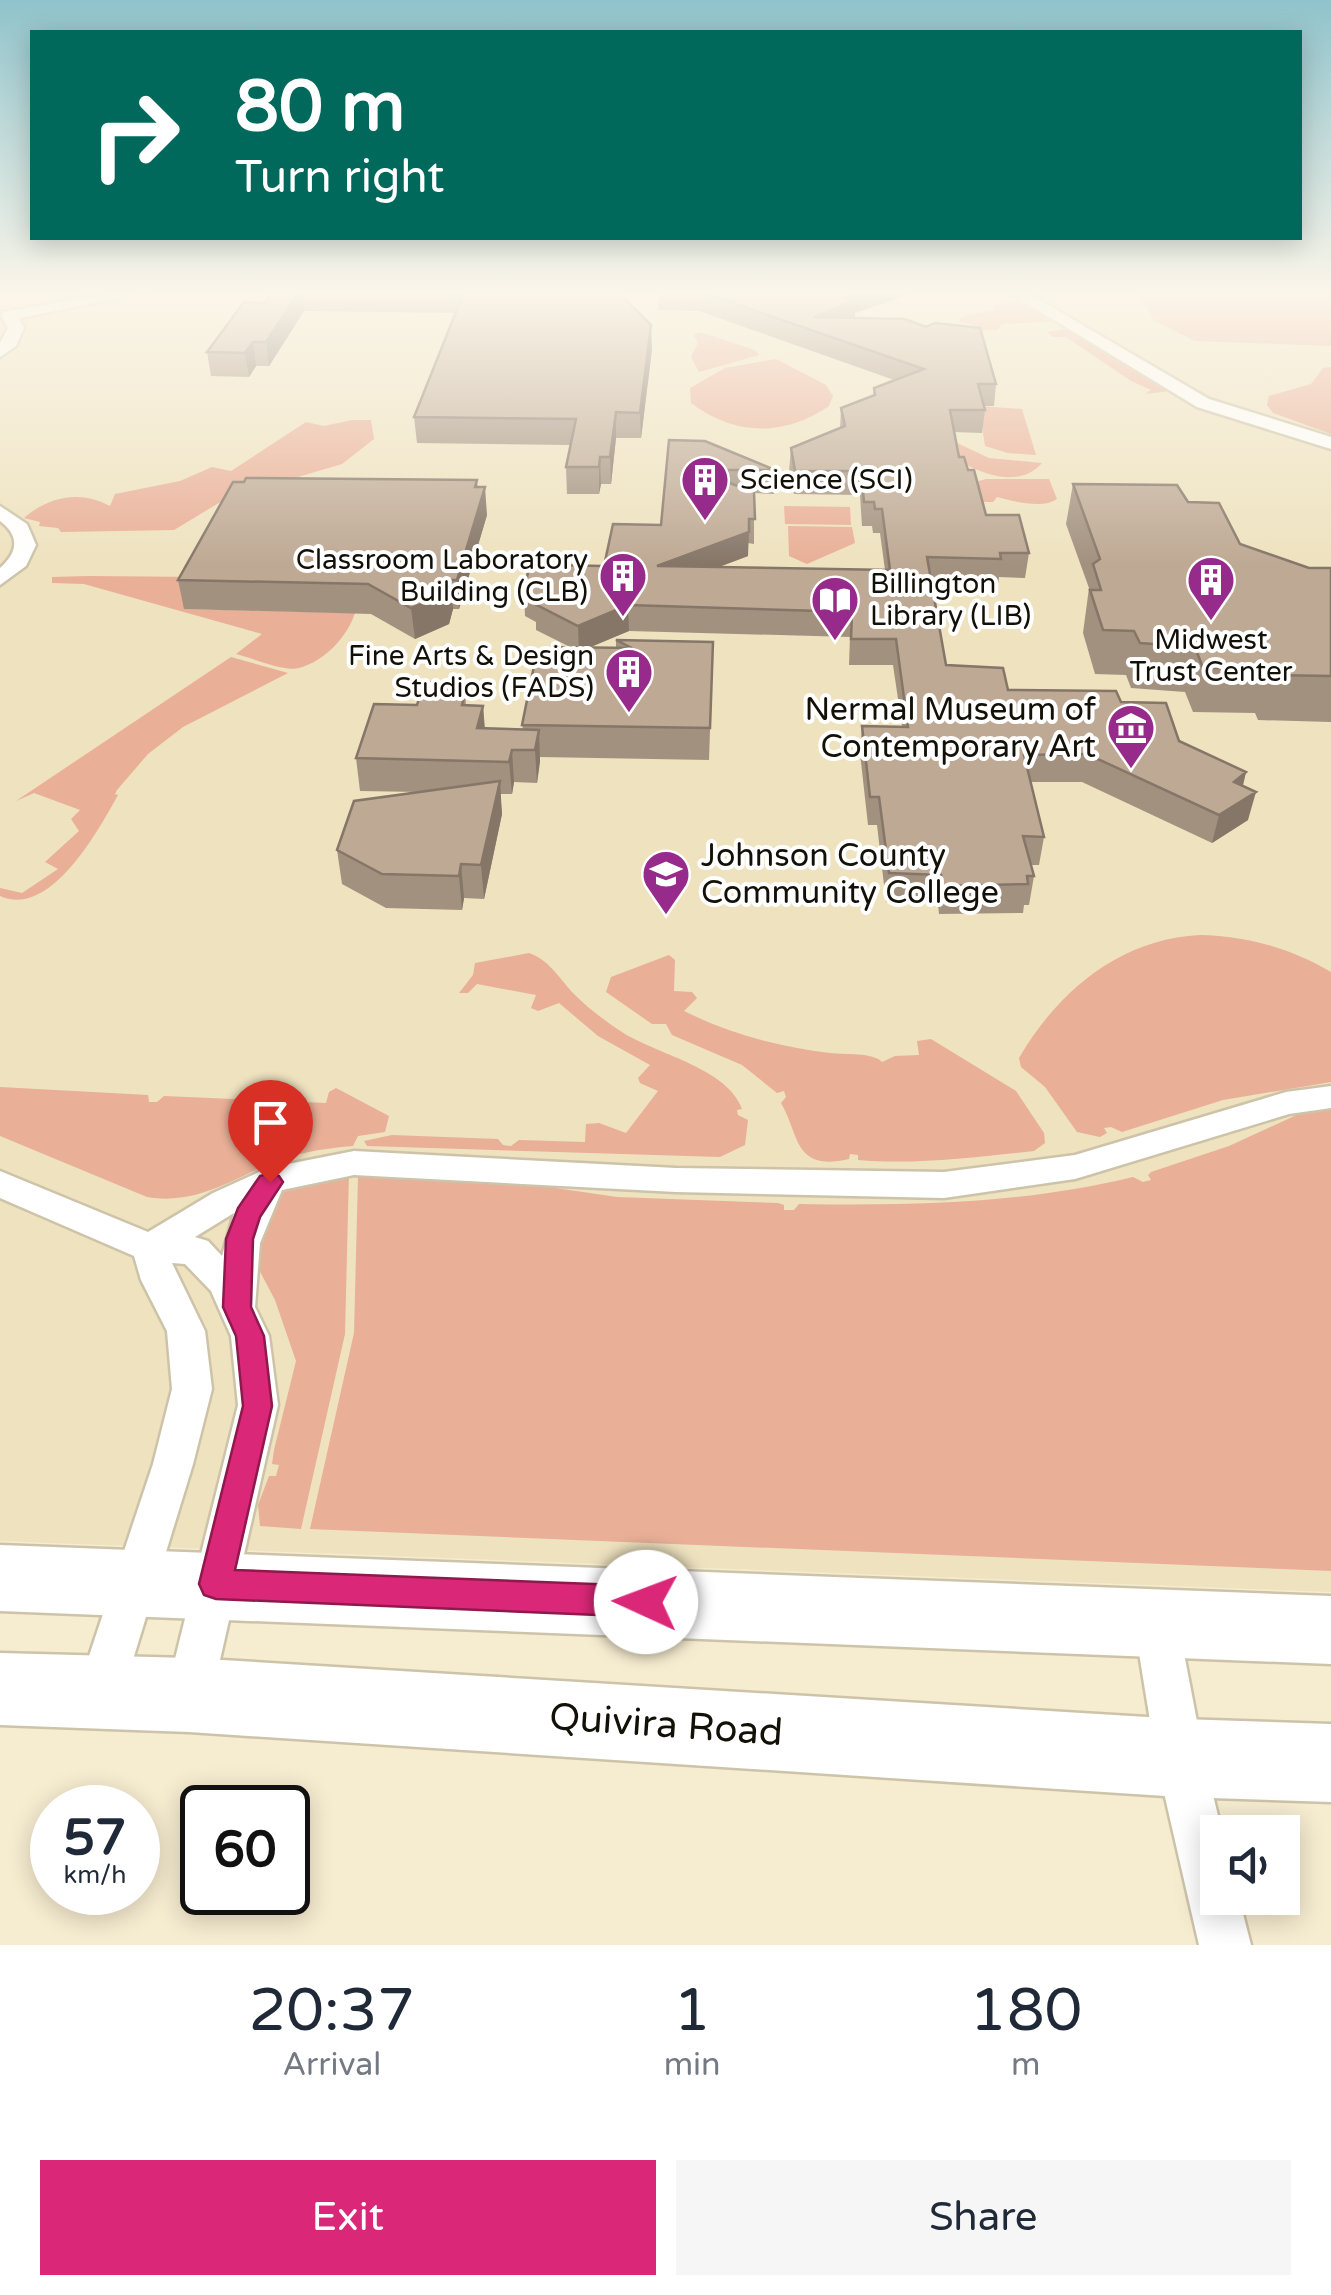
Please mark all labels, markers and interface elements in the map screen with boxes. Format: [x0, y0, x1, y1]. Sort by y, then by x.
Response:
text: 80 m [235, 66, 405, 150]
icon: right [70, 70, 200, 200]
text: Turn right [235, 151, 444, 205]
building icon: Science (SCI) [679, 454, 731, 522]
place label: Science (SCI) [740, 463, 913, 497]
place label: Classroom Laboratory Building (CLB) [296, 543, 588, 609]
building icon: Classroom Laboratory Building (CLB) [597, 550, 649, 618]
building icon: Midwest Trust Center [1185, 554, 1237, 622]
place label: Billington Library (LIB) [870, 567, 1031, 633]
library icon: Billington Library (LIB) [809, 574, 861, 642]
place label: Midwest Trust Center [1129, 623, 1293, 689]
place label: Fine Arts & Design Studios (FADS) [348, 639, 594, 705]
building icon: Fine Arts & Design Studios (FADS) [603, 646, 655, 714]
place label: Nermal Museum of Contemporary Art [805, 691, 1097, 766]
museum icon: Nermal Museum of Contemporary Art [1105, 702, 1157, 770]
place label: Johnson County Community College [701, 837, 999, 912]
school or university icon: Johnson County Community College [640, 848, 692, 916]
pin [228, 1080, 313, 1183]
icon: arrive [243, 1095, 298, 1150]
position arrow [594, 1550, 698, 1654]
street label: Quivira Road [548, 1694, 784, 1756]
speed limit sign: 60 [180, 1785, 310, 1915]
text: 57 [64, 1808, 126, 1868]
map controls [1200, 1815, 1300, 1915]
button: sound [1200, 1815, 1300, 1915]
text: km/h [64, 1860, 126, 1890]
text: 20:37 [249, 1975, 415, 2047]
text: 1 [673, 1975, 711, 2047]
text: 180 [969, 1975, 1082, 2047]
text: Arrival [282, 2046, 381, 2084]
text: min [664, 2046, 721, 2084]
text: m [1011, 2046, 1040, 2084]
button: Exit [40, 2160, 656, 2275]
button: Share [676, 2160, 1291, 2275]

